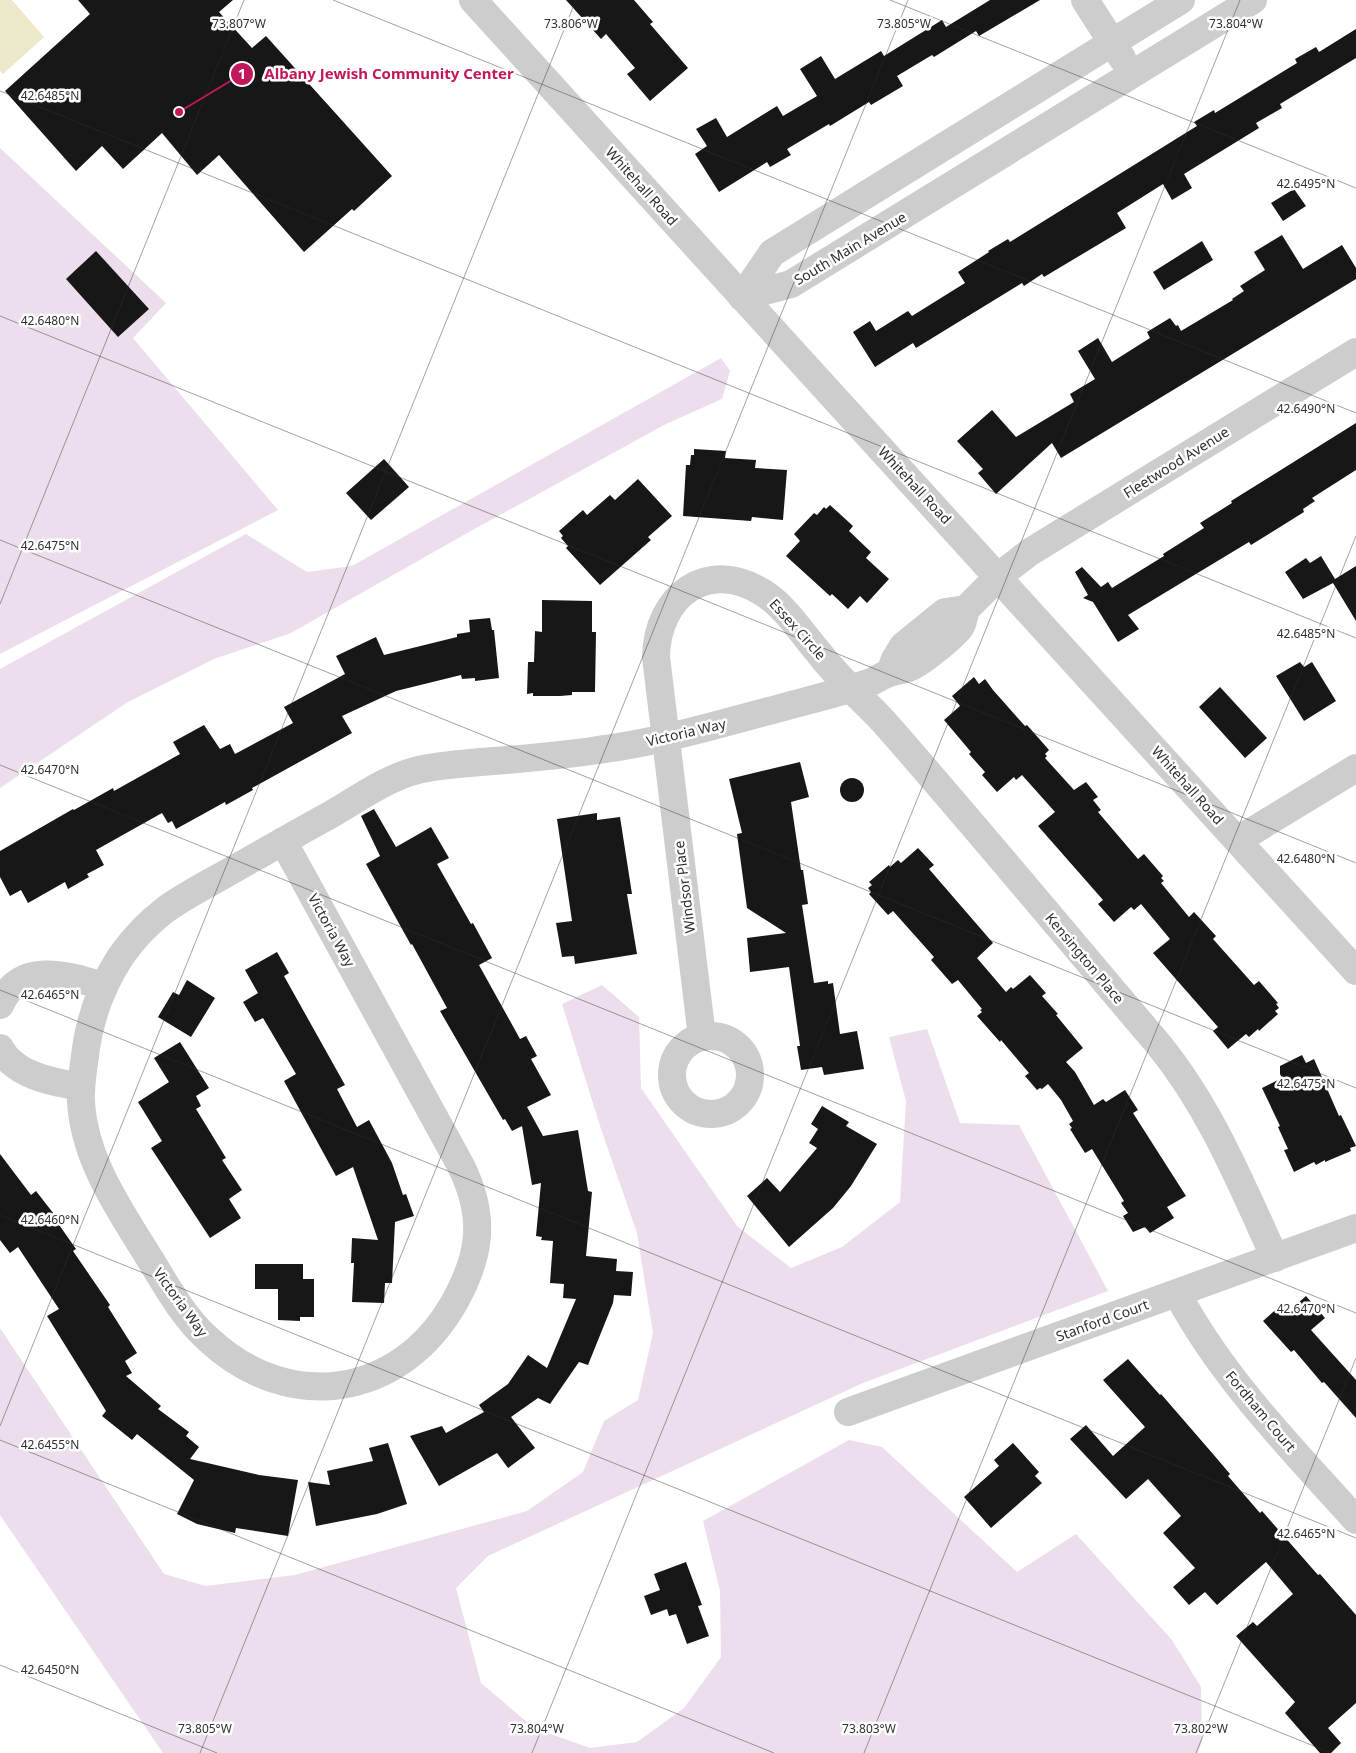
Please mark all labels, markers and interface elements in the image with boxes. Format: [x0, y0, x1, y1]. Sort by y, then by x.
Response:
text: 73.807°W [212, 15, 266, 32]
text: 73.806°W [544, 15, 598, 32]
text: 73.805°W [877, 15, 931, 32]
text: 73.804°W [1209, 15, 1263, 32]
callout: Albany Jewish Community Center [230, 59, 524, 89]
text: 1 [238, 63, 246, 83]
text: Albany Jewish Community Center [264, 63, 514, 83]
text: 42.6485°N [21, 87, 79, 104]
street label: Whitehall Road [602, 143, 682, 229]
text: 42.6495°N [1277, 175, 1335, 192]
street label: South Main Avenue [790, 207, 910, 289]
text: 42.6480°N [21, 312, 79, 329]
text: 42.6490°N [1277, 400, 1335, 417]
street label: Fleetwood Avenue [1120, 422, 1232, 502]
street label: Whitehall Road [874, 442, 956, 528]
text: 42.6475°N [21, 537, 79, 554]
street label: Essex Circle [765, 594, 831, 664]
text: 42.6485°N [1277, 625, 1335, 642]
street label: Victoria Way [644, 713, 728, 750]
street label: Whitehall Road [1148, 742, 1228, 828]
text: 42.6470°N [21, 761, 79, 778]
street label: Windsor Place [669, 840, 699, 934]
text: 42.6480°N [1277, 850, 1335, 867]
street label: Victoria Way [304, 890, 360, 971]
street label: Kensington Place [1041, 909, 1129, 1008]
text: 42.6465°N [21, 986, 79, 1003]
text: 42.6475°N [1277, 1075, 1335, 1092]
text: 42.6460°N [21, 1211, 79, 1228]
street label: Victoria Way [150, 1264, 213, 1341]
street label: Stanford Court [1053, 1294, 1151, 1346]
text: 42.6470°N [1277, 1300, 1335, 1317]
street label: Fordham Court [1222, 1367, 1300, 1455]
text: 42.6455°N [21, 1436, 79, 1453]
text: 42.6465°N [1277, 1525, 1335, 1542]
text: 42.6450°N [21, 1661, 79, 1678]
text: 73.805°W [178, 1720, 232, 1737]
text: 73.804°W [510, 1720, 564, 1737]
text: 73.803°W [842, 1720, 896, 1737]
text: 73.802°W [1174, 1720, 1228, 1737]

